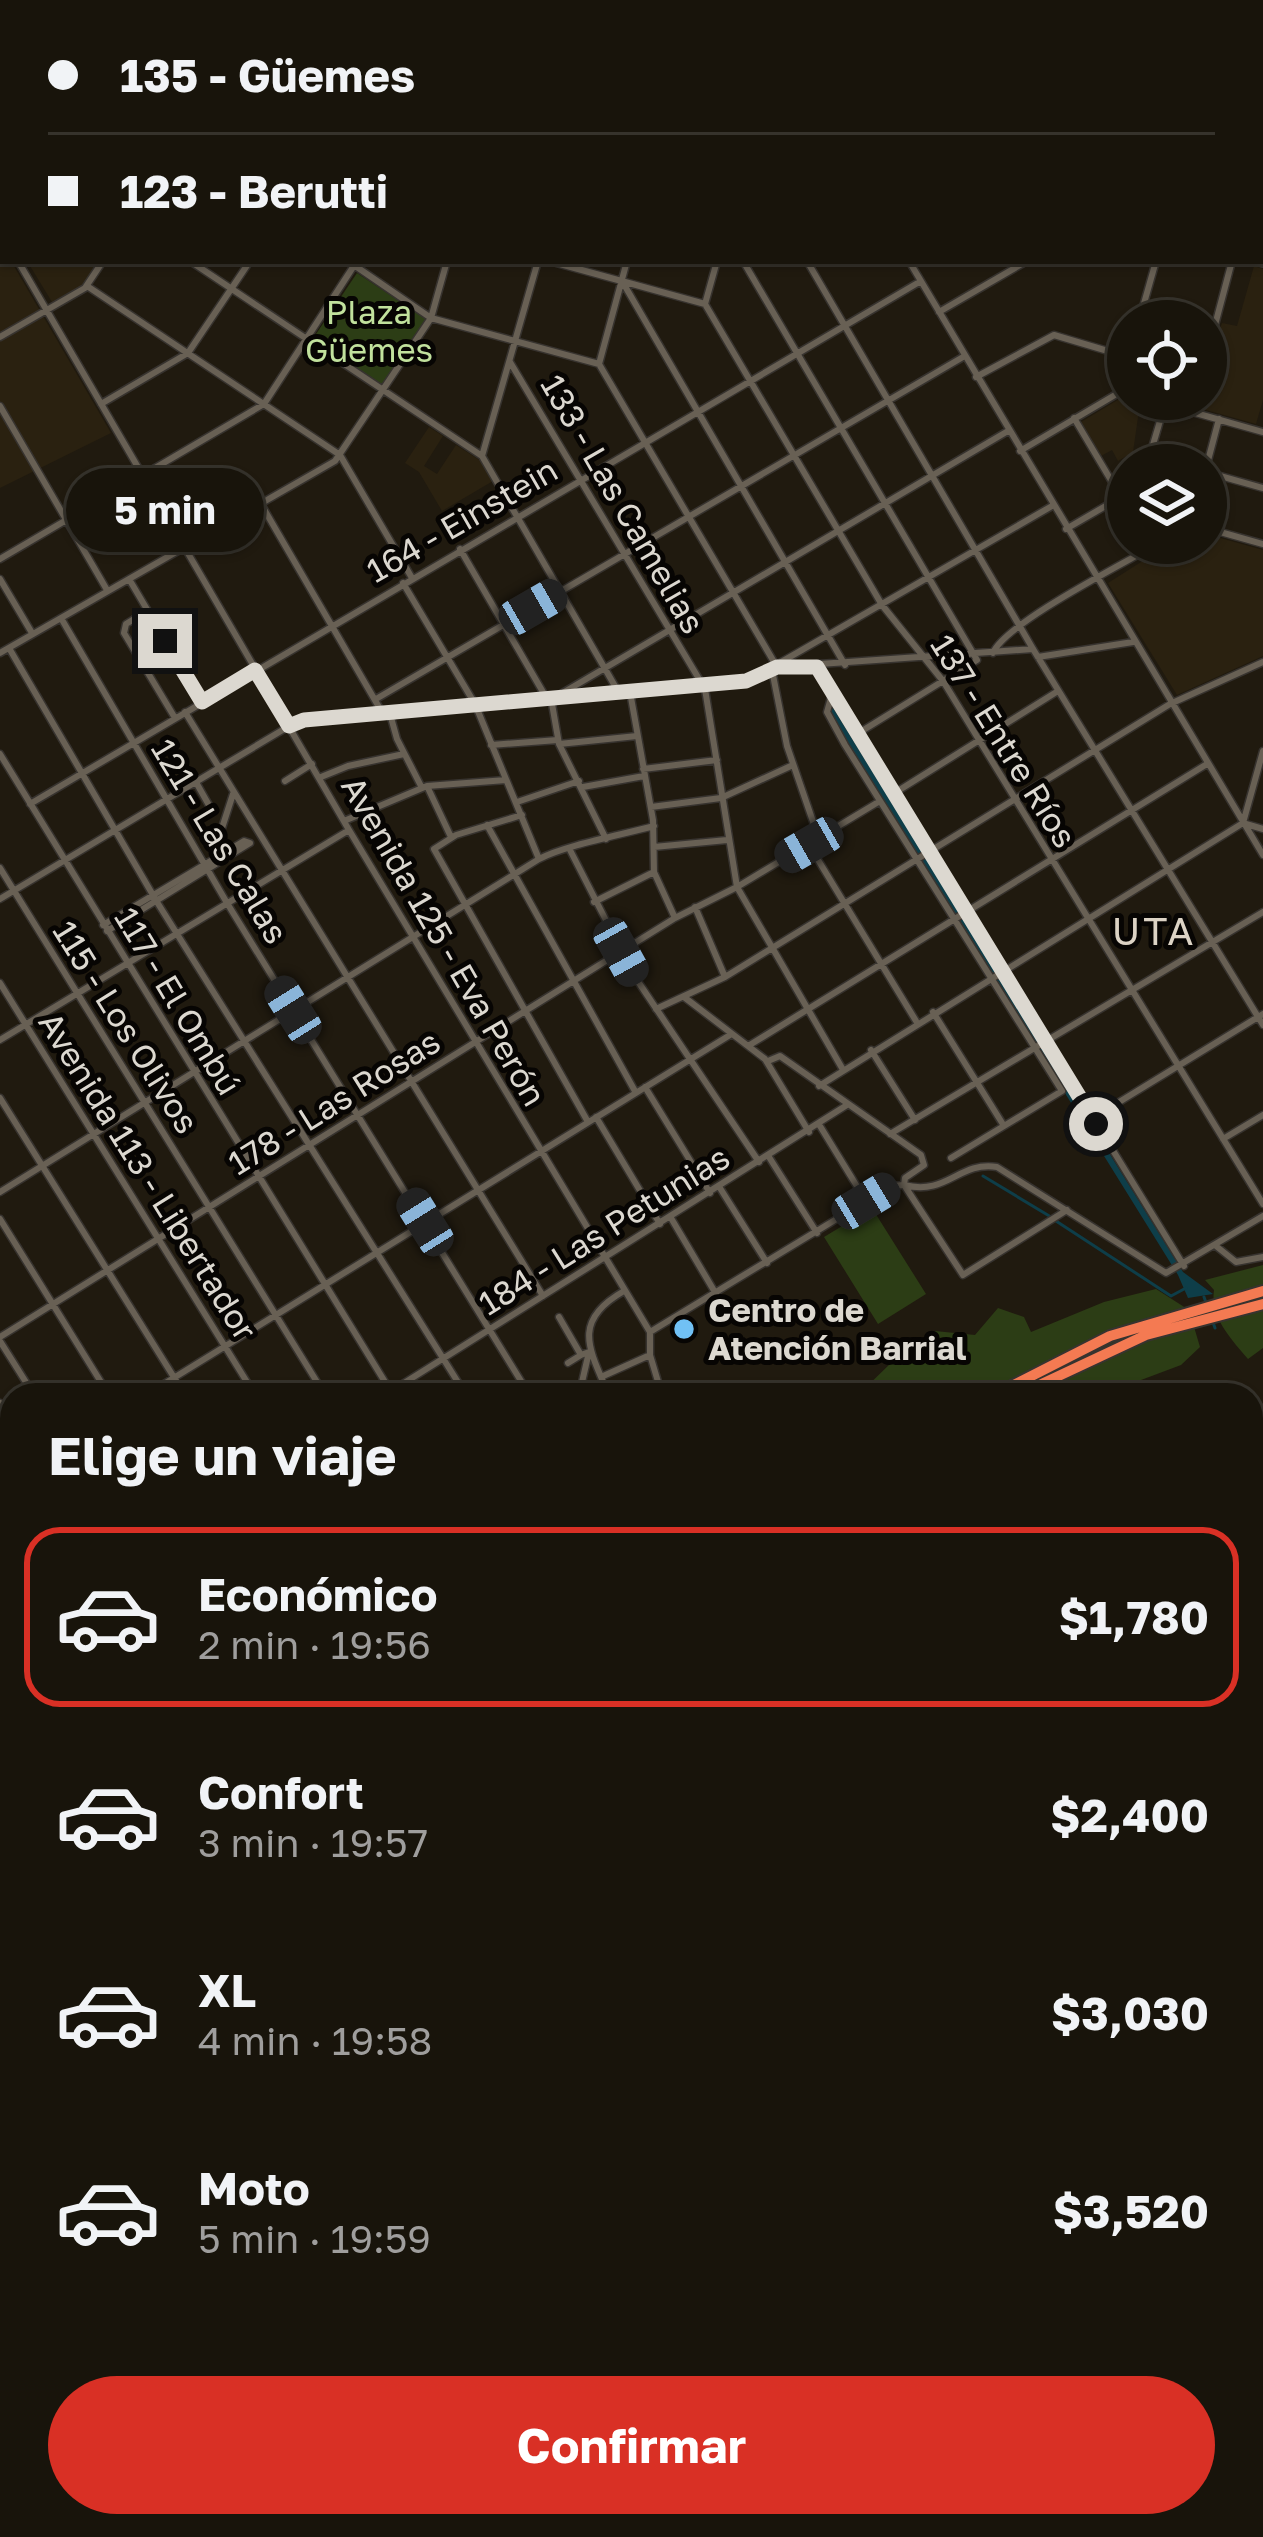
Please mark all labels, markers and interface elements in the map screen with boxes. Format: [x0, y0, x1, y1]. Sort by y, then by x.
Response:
text: 135 - Güemes [120, 48, 415, 102]
text: 123 - Berutti [120, 164, 388, 218]
park label: Plaza Güemes [305, 292, 433, 369]
map controls [1107, 300, 1227, 564]
button: locate [1107, 300, 1227, 420]
street label: 133 - Las Camelias [534, 367, 713, 640]
button: layers [1107, 444, 1227, 564]
street label: 164 - Einstein [360, 449, 564, 590]
callout: 5 min [66, 467, 264, 551]
text: 5 min [114, 486, 216, 533]
car [493, 573, 573, 641]
route end [138, 614, 192, 668]
street label: 137 - Entre Ríos [923, 627, 1086, 854]
street label: 121 - Las Calas [144, 731, 297, 950]
street label: Avenida 125 - Eva Perón [334, 769, 555, 1112]
car [769, 811, 849, 879]
street label: 117 - El Ombú [107, 900, 250, 1101]
district label: UTA [1112, 907, 1196, 954]
car [588, 912, 654, 992]
street label: 115 - Los Olivos [45, 913, 207, 1140]
car [259, 970, 327, 1050]
street label: Avenida 113 - Libertador [31, 1005, 266, 1347]
street label: 178 - Las Rosas [221, 1021, 447, 1182]
route start [1069, 1097, 1123, 1151]
street label: 184 - Las Petunias [471, 1137, 736, 1322]
car [826, 1167, 906, 1235]
car [391, 1182, 459, 1262]
place label: Centro de Atención Barrial [708, 1290, 966, 1367]
marker: Centro de Atención Barrial [671, 1316, 697, 1342]
text: Elige un viaje [48, 1422, 397, 1487]
icon: car [54, 1563, 162, 1671]
text: Económico [198, 1567, 438, 1621]
text: $1,780 [1059, 1590, 1209, 1644]
text: 2 min · 19:56 [198, 1621, 431, 1668]
icon: car [54, 1761, 162, 1869]
text: Confort [198, 1765, 364, 1819]
text: $2,400 [1050, 1788, 1209, 1842]
text: 3 min · 19:57 [198, 1819, 428, 1866]
icon: car [54, 1959, 162, 2067]
text: XL [198, 1963, 256, 2017]
text: $3,030 [1051, 1986, 1209, 2040]
text: 4 min · 19:58 [198, 2017, 432, 2064]
icon: car [54, 2157, 162, 2265]
text: Moto [198, 2161, 310, 2215]
text: $3,520 [1053, 2184, 1209, 2238]
text: 5 min · 19:59 [198, 2215, 431, 2262]
button: Confirmar [48, 2376, 1215, 2514]

